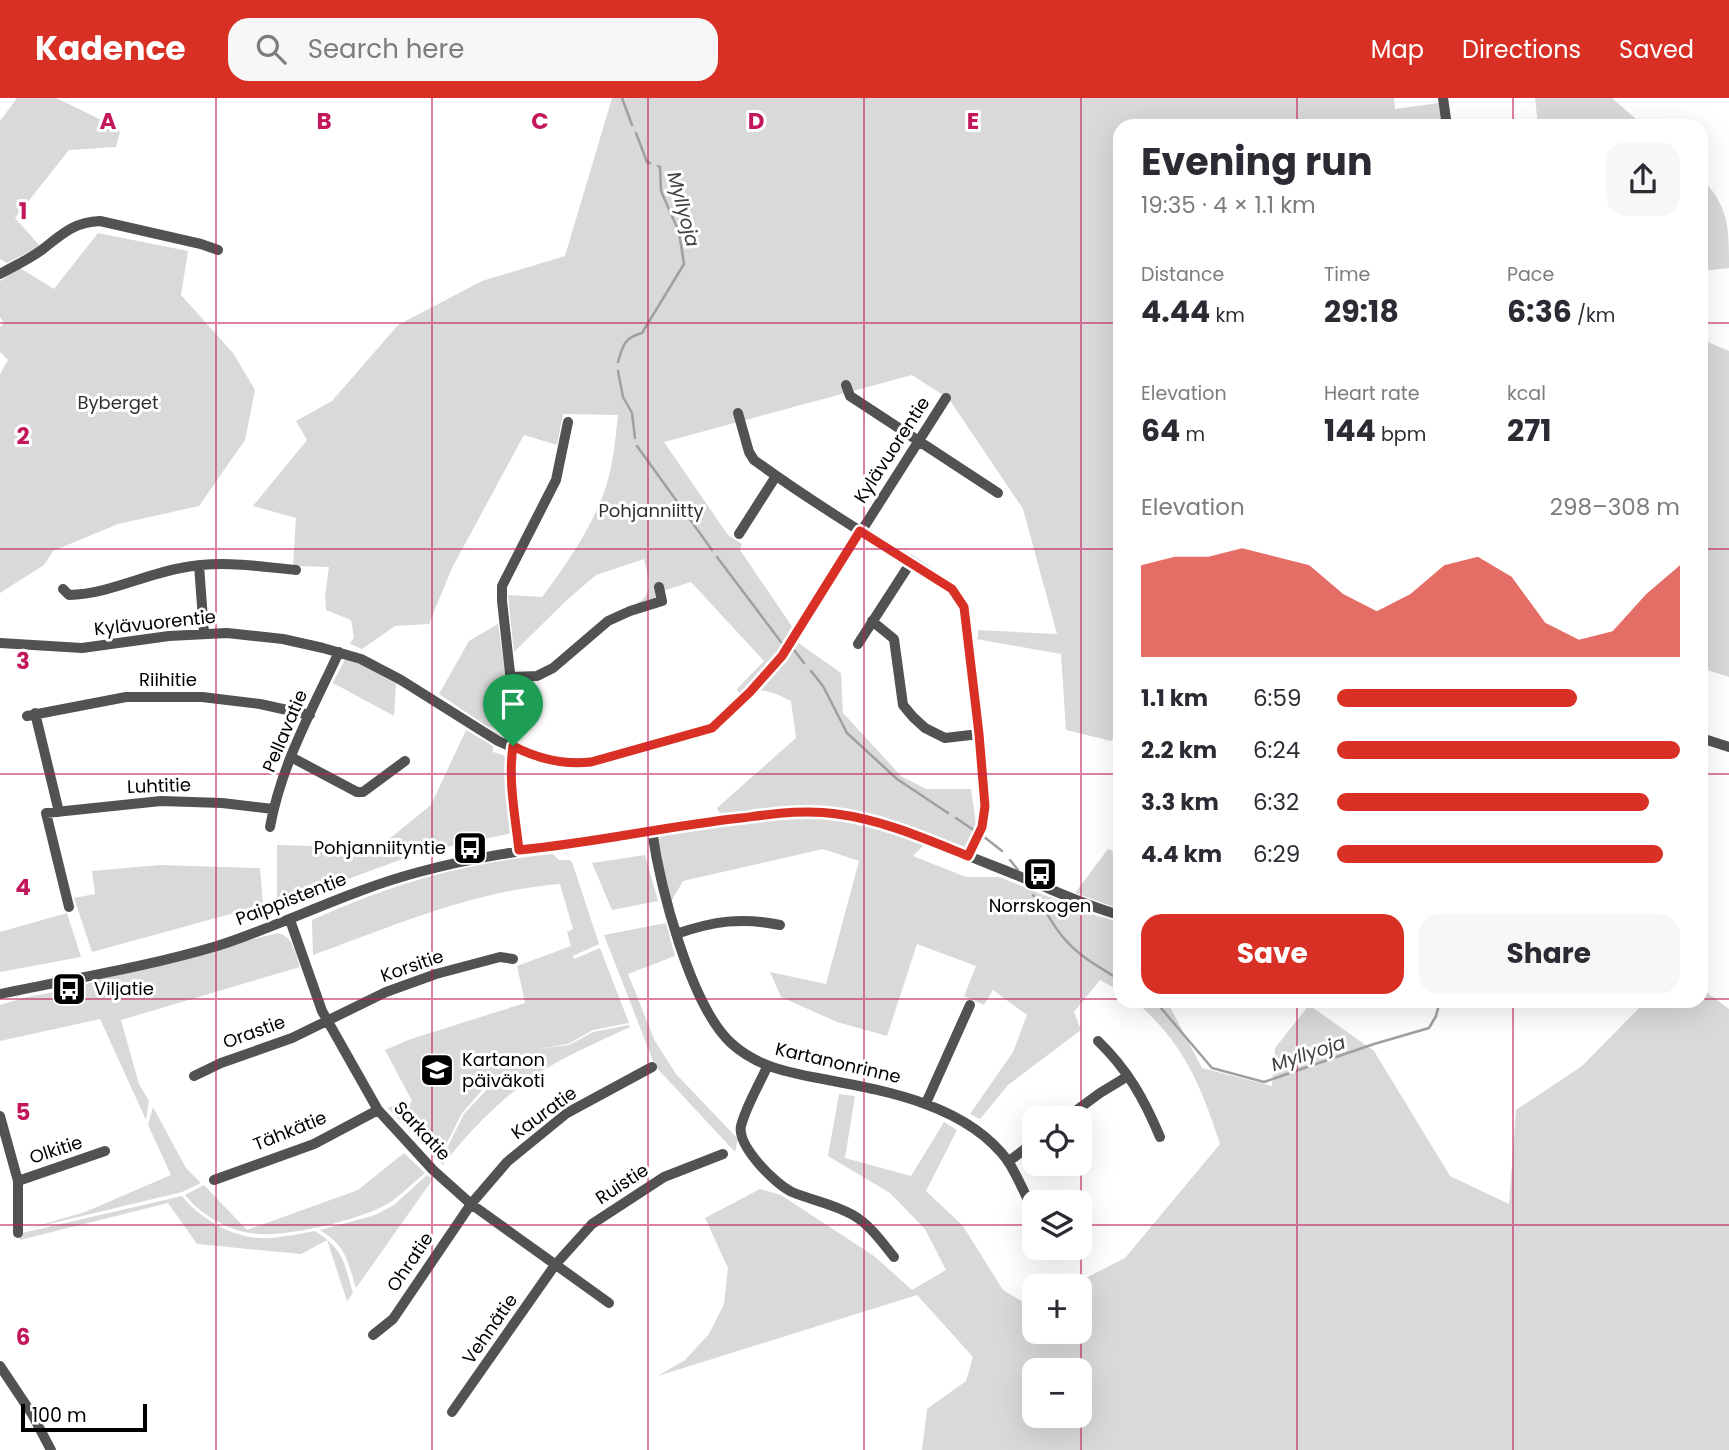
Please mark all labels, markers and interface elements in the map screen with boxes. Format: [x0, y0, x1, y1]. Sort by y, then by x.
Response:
search box [228, 18, 718, 81]
text: Kadence [35, 25, 186, 72]
icon: search [252, 30, 290, 68]
text: Search here [308, 31, 464, 67]
text: Map [1371, 33, 1424, 66]
text: Directions [1462, 33, 1581, 66]
text: Saved [1619, 33, 1694, 66]
text: A [100, 105, 117, 137]
text: B [316, 105, 332, 137]
text: C [531, 105, 549, 137]
text: D [748, 105, 764, 137]
text: E [967, 105, 979, 137]
text: Evening run [1141, 135, 1373, 188]
button: share [1606, 142, 1680, 216]
water label: Myllyoja [661, 169, 707, 250]
text: 19:35 · 4 × 1.1 km [1141, 189, 1316, 221]
text: 1 [19, 195, 27, 227]
text: Distance [1141, 261, 1224, 288]
text: Time [1324, 261, 1370, 288]
text: Pace [1507, 261, 1554, 288]
text: 4.44 [1141, 290, 1210, 333]
text: 29:18 [1324, 290, 1399, 333]
text: 6:36 [1507, 290, 1572, 333]
text: km [1210, 302, 1245, 329]
text: /km [1572, 302, 1615, 329]
text: Elevation [1141, 380, 1227, 407]
text: Heart rate [1324, 380, 1419, 407]
text: kcal [1507, 380, 1546, 407]
park label: Byberget [77, 390, 159, 415]
street label: Kylävuorentie [848, 392, 935, 508]
text: 64 [1141, 409, 1180, 452]
text: 144 [1324, 409, 1376, 452]
text: 271 [1507, 409, 1551, 452]
text: 2 [16, 420, 30, 452]
text: m [1180, 421, 1205, 448]
text: bpm [1376, 421, 1426, 448]
text: Elevation [1141, 491, 1245, 523]
text: 298–308 m [1550, 491, 1680, 523]
park label: Pohjanniitty [598, 498, 704, 523]
street label: Kylävuorentie [93, 604, 217, 641]
text: 3 [16, 645, 30, 677]
street label: Riihitie [139, 667, 197, 692]
pin [483, 674, 543, 746]
text: 1.1 km [1141, 682, 1208, 714]
text: 6:59 [1253, 682, 1301, 714]
icon: arrive [494, 685, 532, 723]
street label: Pellavatie [256, 686, 313, 776]
text: 2.2 km [1141, 734, 1217, 766]
text: 6:24 [1253, 734, 1300, 766]
street label: Luhtitie [127, 772, 191, 799]
text: 3.3 km [1141, 786, 1219, 818]
text: 6:32 [1253, 786, 1299, 818]
bus stop icon: Pohjanniityntie [451, 829, 489, 867]
place label: Pohjanniityntie [314, 835, 446, 860]
text: 4.4 km [1141, 838, 1222, 870]
text: 6:29 [1253, 838, 1300, 870]
bus stop icon: Norrskogen [1021, 855, 1059, 893]
street label: Paippistentie [232, 866, 350, 931]
text: 4 [15, 871, 31, 903]
place label: Norrskogen [989, 893, 1091, 918]
button: Save [1141, 914, 1404, 994]
button: Share [1418, 914, 1680, 994]
street label: Korsitie [377, 943, 447, 988]
bus stop icon: Viljatie [50, 970, 88, 1008]
place label: Viljatie [94, 976, 154, 1001]
street label: Orastie [219, 1009, 288, 1054]
water label: Myllyoja [1267, 1029, 1349, 1078]
street label: Kartanonrinne [773, 1036, 903, 1089]
place label: Kartanon päiväkoti [462, 1047, 545, 1093]
school or university icon: Kartanon päiväkoti [418, 1051, 456, 1089]
street label: Kauratie [506, 1080, 582, 1145]
street label: Sarkatie [388, 1095, 456, 1166]
text: 5 [16, 1096, 30, 1128]
street label: Tähkätie [249, 1105, 330, 1157]
map controls [1022, 1106, 1092, 1428]
button: locate [1022, 1106, 1092, 1176]
street label: Olkitie [26, 1129, 86, 1170]
street label: Ruistie [590, 1157, 653, 1210]
button: layers [1022, 1190, 1092, 1260]
street label: Ohratie [381, 1227, 439, 1296]
button: + [1022, 1274, 1092, 1344]
street label: Vehnätie [456, 1288, 523, 1369]
text: 6 [16, 1321, 30, 1353]
button: − [1022, 1358, 1092, 1428]
scale bar [21, 1401, 147, 1433]
text: 100 m [32, 1402, 87, 1429]

